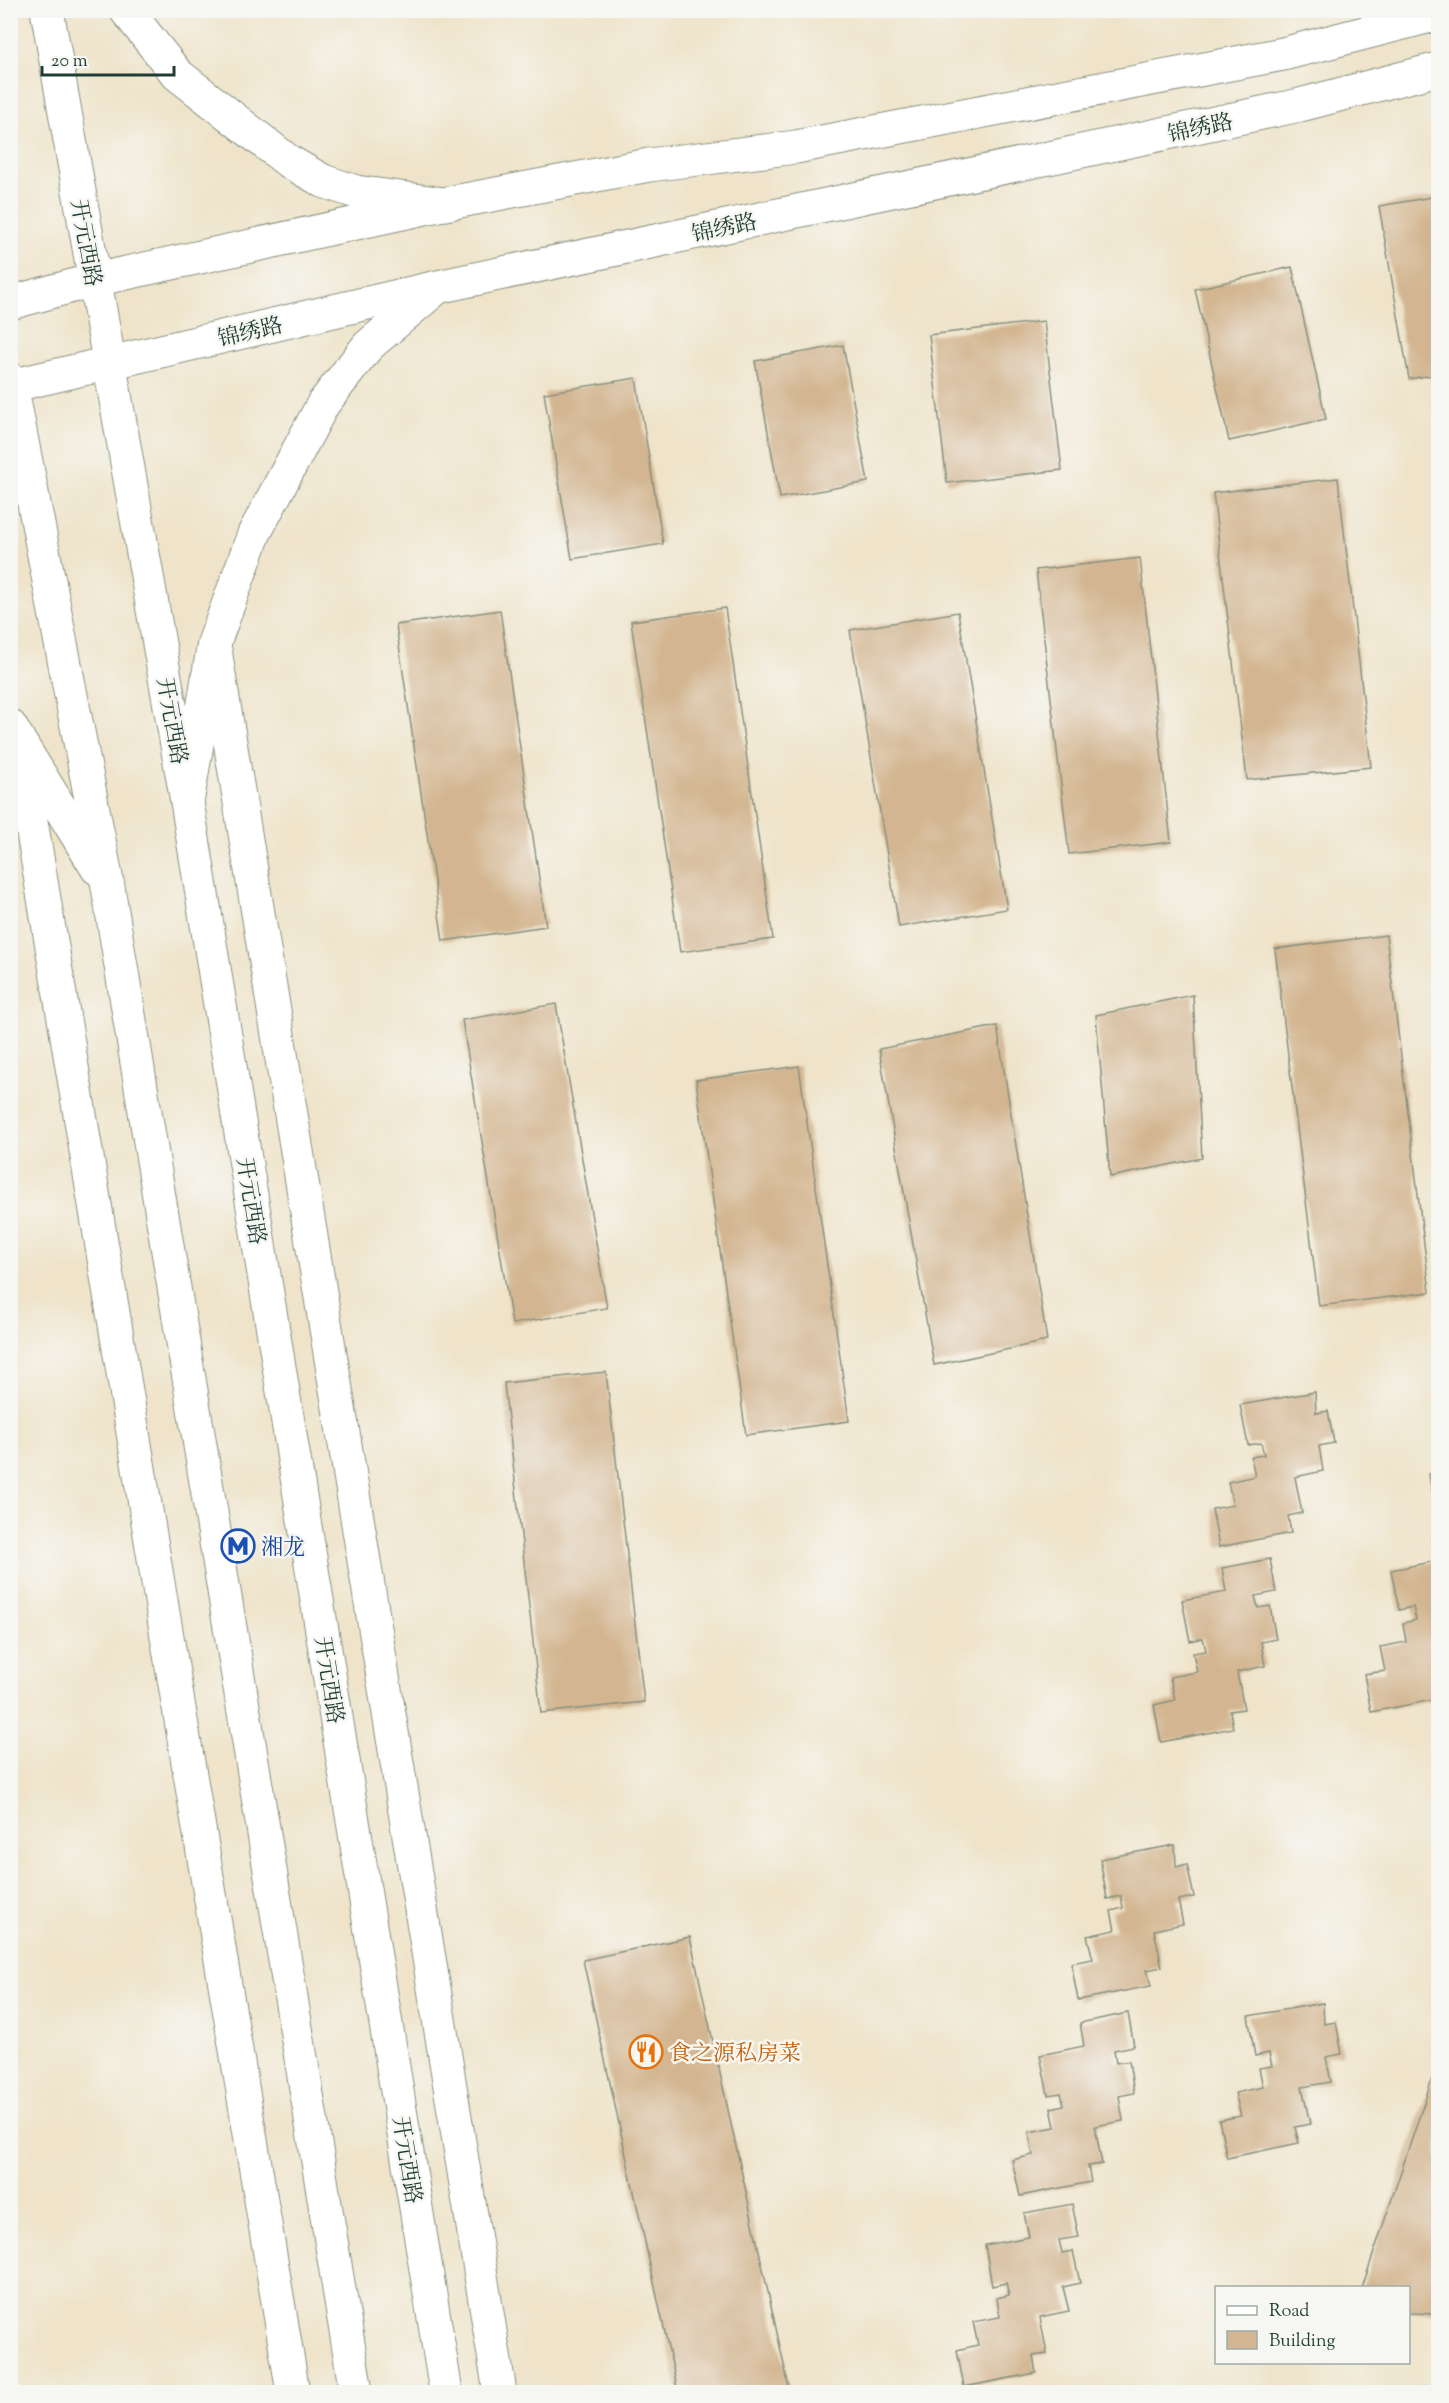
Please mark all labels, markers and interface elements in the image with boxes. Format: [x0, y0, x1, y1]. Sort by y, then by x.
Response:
scale bar [42, 39, 174, 77]
text: 20 m [51, 49, 88, 75]
street label: 锦绣路 [1165, 107, 1236, 152]
street label: 开元西路 [61, 197, 107, 290]
street label: 锦绣路 [689, 207, 760, 252]
street label: 锦绣路 [215, 311, 286, 357]
street label: 开元西路 [147, 675, 193, 768]
street label: 开元西路 [226, 1156, 272, 1247]
metro station icon: 湘龙 [220, 1528, 256, 1564]
place label: 湘龙 [261, 1533, 305, 1565]
street label: 开元西路 [304, 1635, 350, 1726]
restaurant icon: 食之源私房菜 [628, 2034, 664, 2070]
place label: 食之源私房菜 [669, 2039, 801, 2071]
street label: 开元西路 [382, 2115, 428, 2206]
legend [1215, 2286, 1410, 2364]
text: Road [1269, 2299, 1309, 2325]
text: Building [1269, 2329, 1335, 2355]

